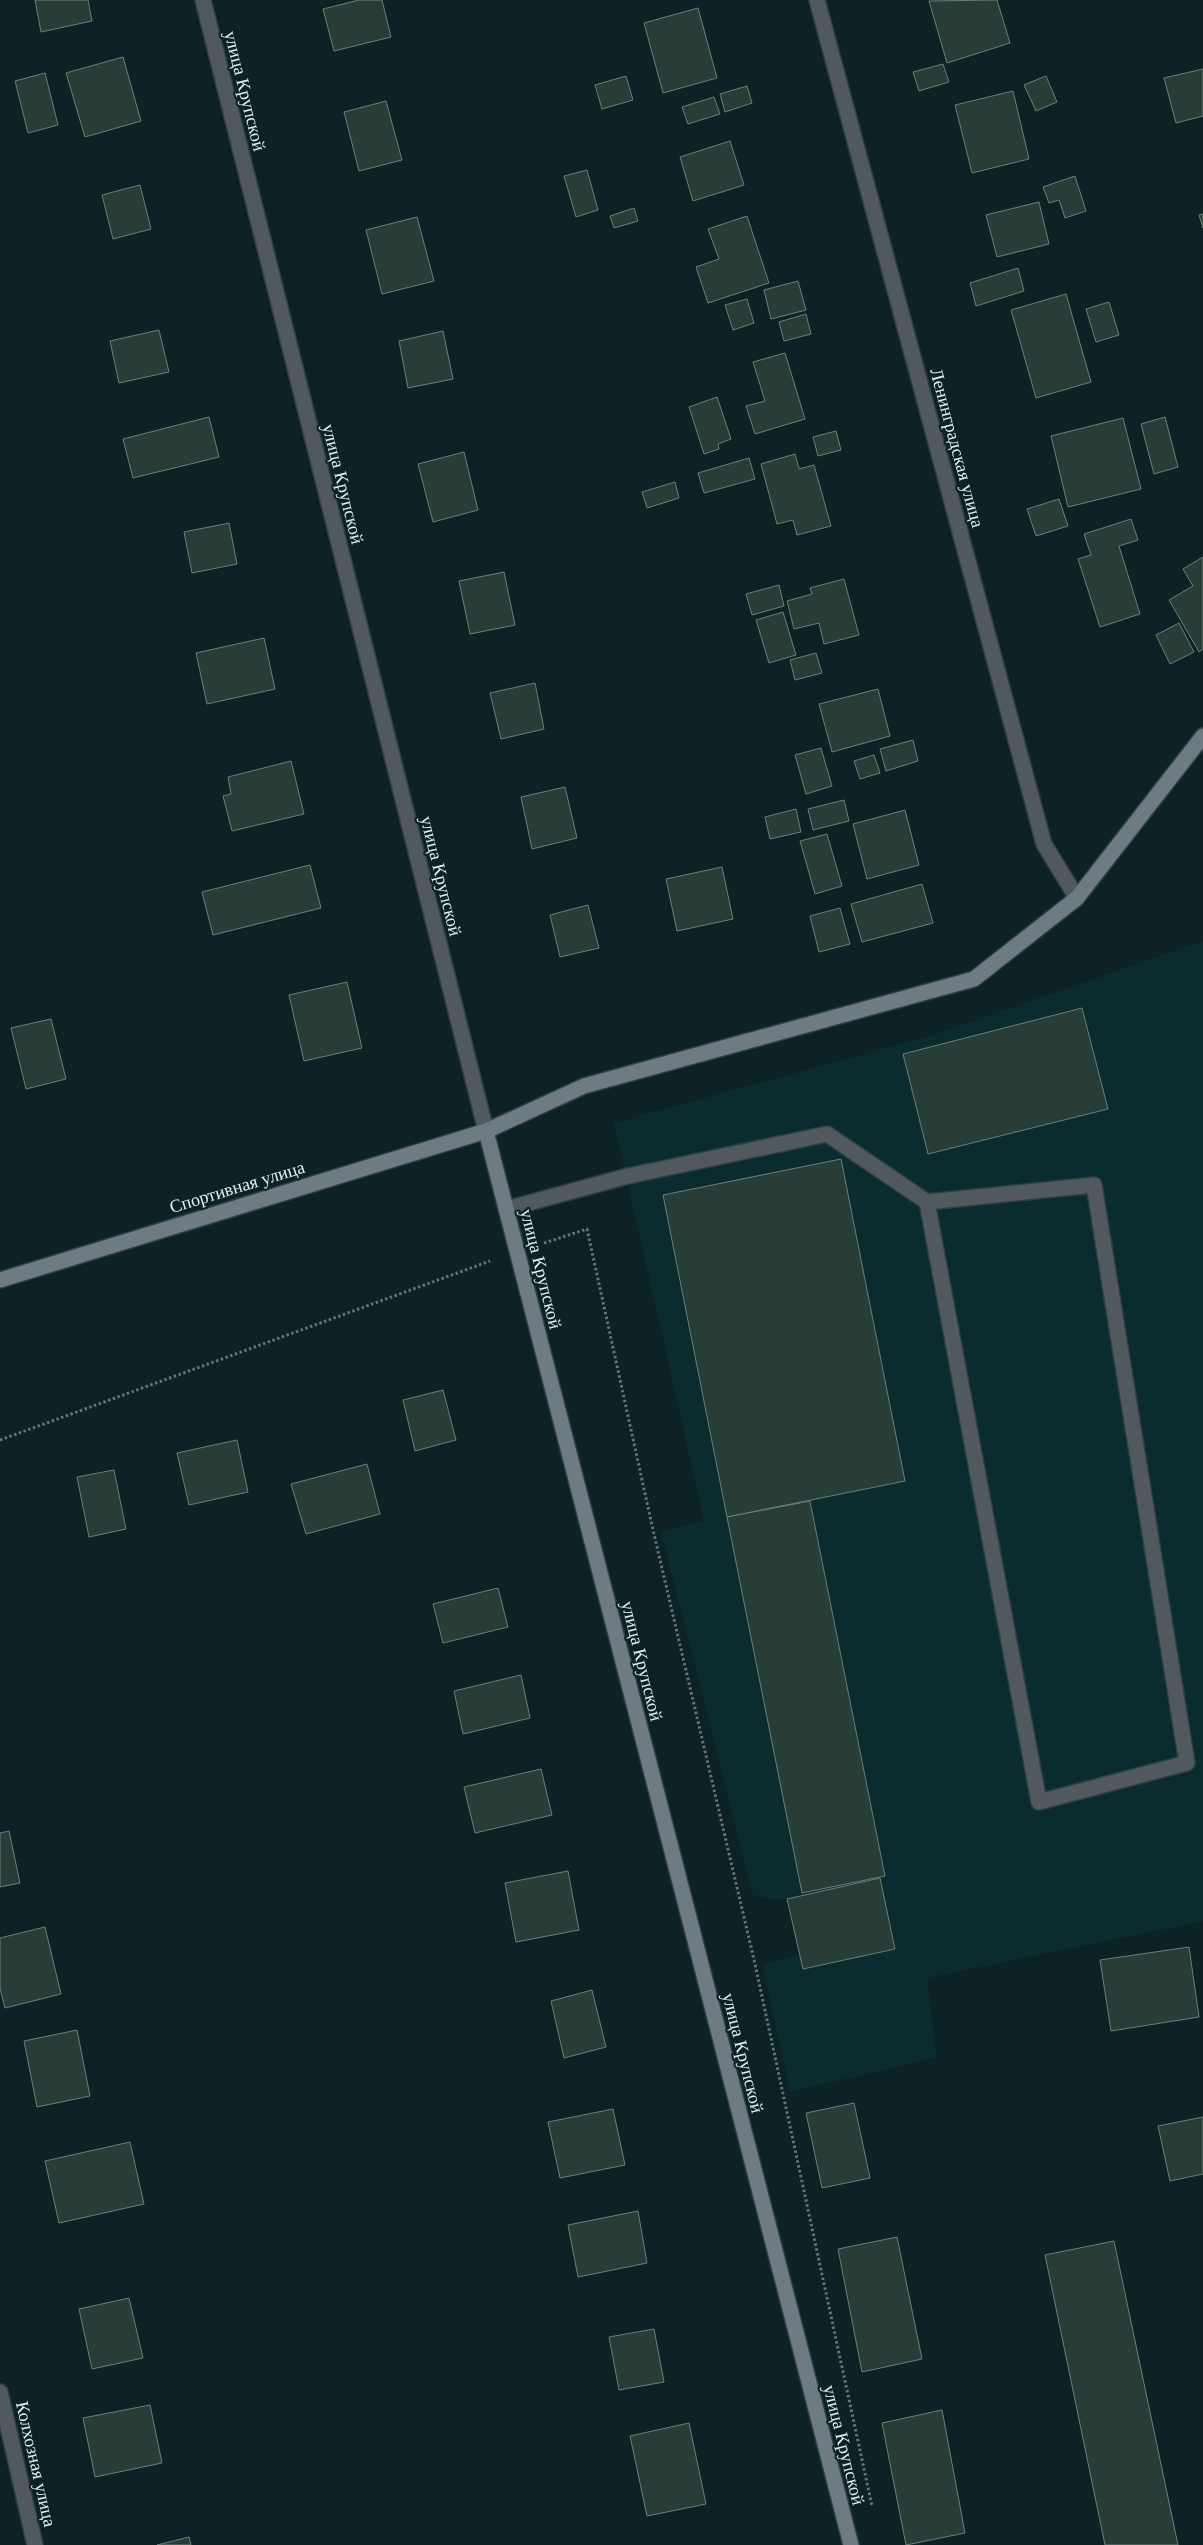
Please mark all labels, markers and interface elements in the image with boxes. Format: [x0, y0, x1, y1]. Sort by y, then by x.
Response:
street label: улица Крупской [220, 29, 270, 153]
street label: Ленинградская улица [926, 366, 988, 530]
street label: улица Крупской [318, 422, 368, 546]
street label: улица Крупской [416, 814, 466, 938]
street label: Спортивная улица [167, 1157, 307, 1217]
street label: улица Крупской [516, 1207, 566, 1331]
street label: улица Крупской [617, 1599, 667, 1723]
street label: улица Крупской [718, 1991, 768, 2115]
street label: улица Крупской [819, 2383, 869, 2507]
street label: Колхозная улица [12, 2399, 60, 2529]

